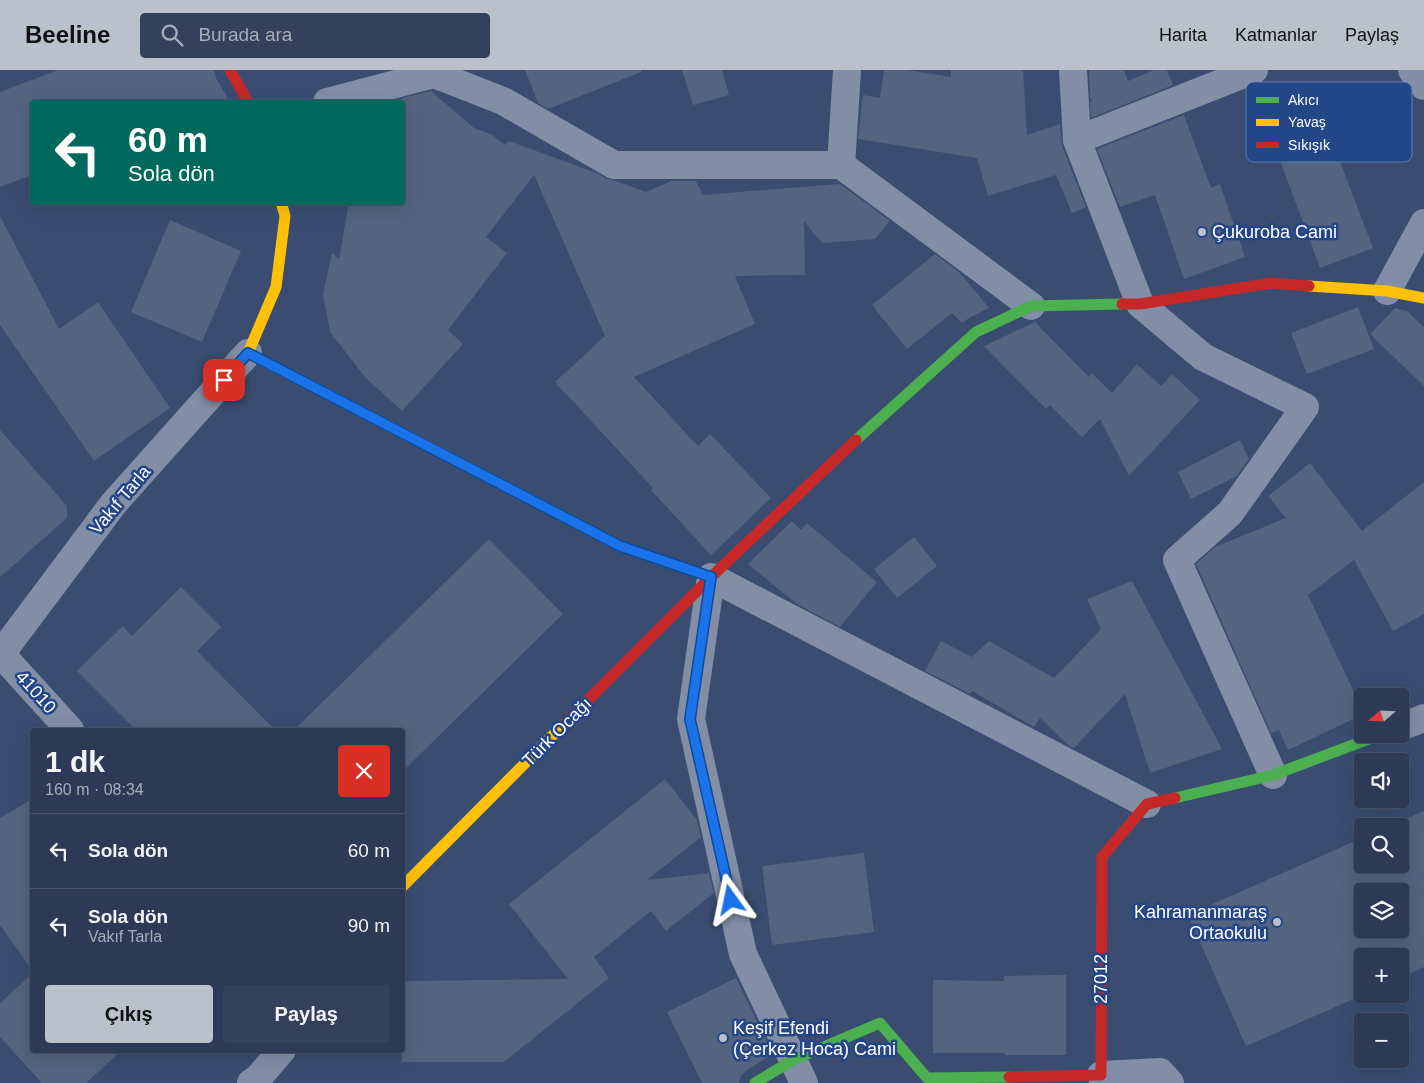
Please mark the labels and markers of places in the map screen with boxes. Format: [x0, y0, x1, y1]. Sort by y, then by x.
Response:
place label: Çukuroba Cami [1212, 222, 1337, 242]
marker: Çukuroba Cami [1196, 226, 1208, 238]
pin [203, 359, 245, 401]
place label: Kahramanmaraş Ortaokulu [1134, 902, 1267, 943]
marker: Kahramanmaraş Ortaokulu [1271, 916, 1283, 928]
place label: Keşif Efendi (Çerkez Hoca) Cami [733, 1018, 896, 1059]
marker: Keşif Efendi (Çerkez Hoca) Cami [717, 1032, 729, 1044]

